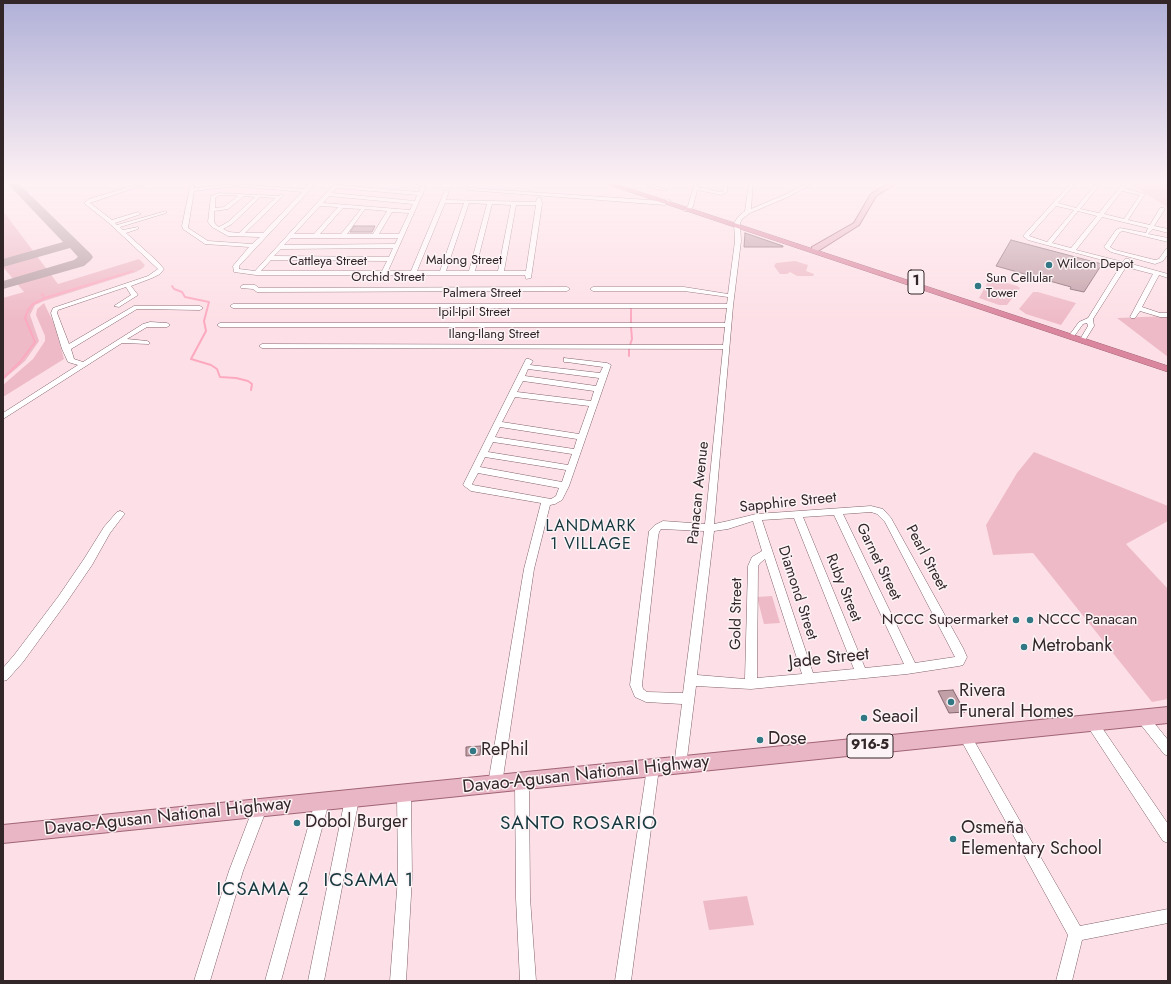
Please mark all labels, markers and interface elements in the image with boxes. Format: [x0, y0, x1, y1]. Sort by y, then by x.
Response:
street label: Malong Street [426, 253, 502, 269]
street label: Cattleya Street [289, 254, 367, 270]
place label: Wilcon Depot [1057, 257, 1133, 273]
marker: Wilcon Depot [1044, 260, 1054, 270]
street label: Orchid Street [351, 270, 425, 286]
road number: 1 [908, 270, 924, 294]
place label: Sun Cellular Tower [986, 271, 1053, 302]
marker: Sun Cellular Tower [973, 281, 983, 291]
street label: Palmera Street [443, 286, 521, 302]
street label: Ipil-Ipil Street [438, 305, 510, 321]
street label: Ilang-Ilang Street [449, 327, 539, 343]
street label: Panacan Avenue [685, 441, 713, 545]
street label: Sapphire Street [739, 489, 837, 517]
district label: LANDMARK 1 VILLAGE [545, 517, 637, 555]
street label: Garnet Street [852, 521, 904, 603]
street label: Pearl Street [901, 522, 951, 594]
street label: Diamond Street [773, 544, 821, 642]
street label: Ruby Street [821, 551, 865, 625]
street label: Gold Street [727, 578, 747, 650]
place label: NCCC Supermarket [882, 611, 1008, 629]
place label: NCCC Panacan [1038, 611, 1137, 629]
marker: NCCC Supermarket [1011, 615, 1021, 625]
marker: NCCC Panacan [1025, 615, 1035, 625]
place label: Metrobank [1032, 636, 1112, 658]
marker: Metrobank [1019, 642, 1029, 652]
street label: Jade Street [788, 644, 870, 674]
place label: Rivera Funeral Homes [959, 681, 1073, 724]
marker: Rivera Funeral Homes [946, 697, 956, 707]
place label: Seaoil [872, 707, 918, 729]
marker: Seaoil [859, 713, 869, 723]
place label: Dose [768, 729, 807, 751]
road number: 916-5 [847, 734, 893, 758]
marker: Dose [755, 735, 765, 745]
place label: RePhil [481, 740, 528, 762]
marker: RePhil [468, 746, 478, 756]
street label: Davao-Agusan National Highway [461, 751, 711, 799]
street label: Davao-Agusan National Highway [43, 793, 293, 841]
place label: Dobol Burger [305, 812, 408, 834]
district label: SANTO ROSARIO [500, 813, 658, 835]
marker: Dobol Burger [292, 818, 302, 828]
place label: Osmeña Elementary School [961, 818, 1102, 860]
marker: Osmeña Elementary School [948, 834, 958, 844]
district label: ICSAMA 1 [324, 870, 414, 892]
district label: ICSAMA 2 [216, 879, 310, 901]

